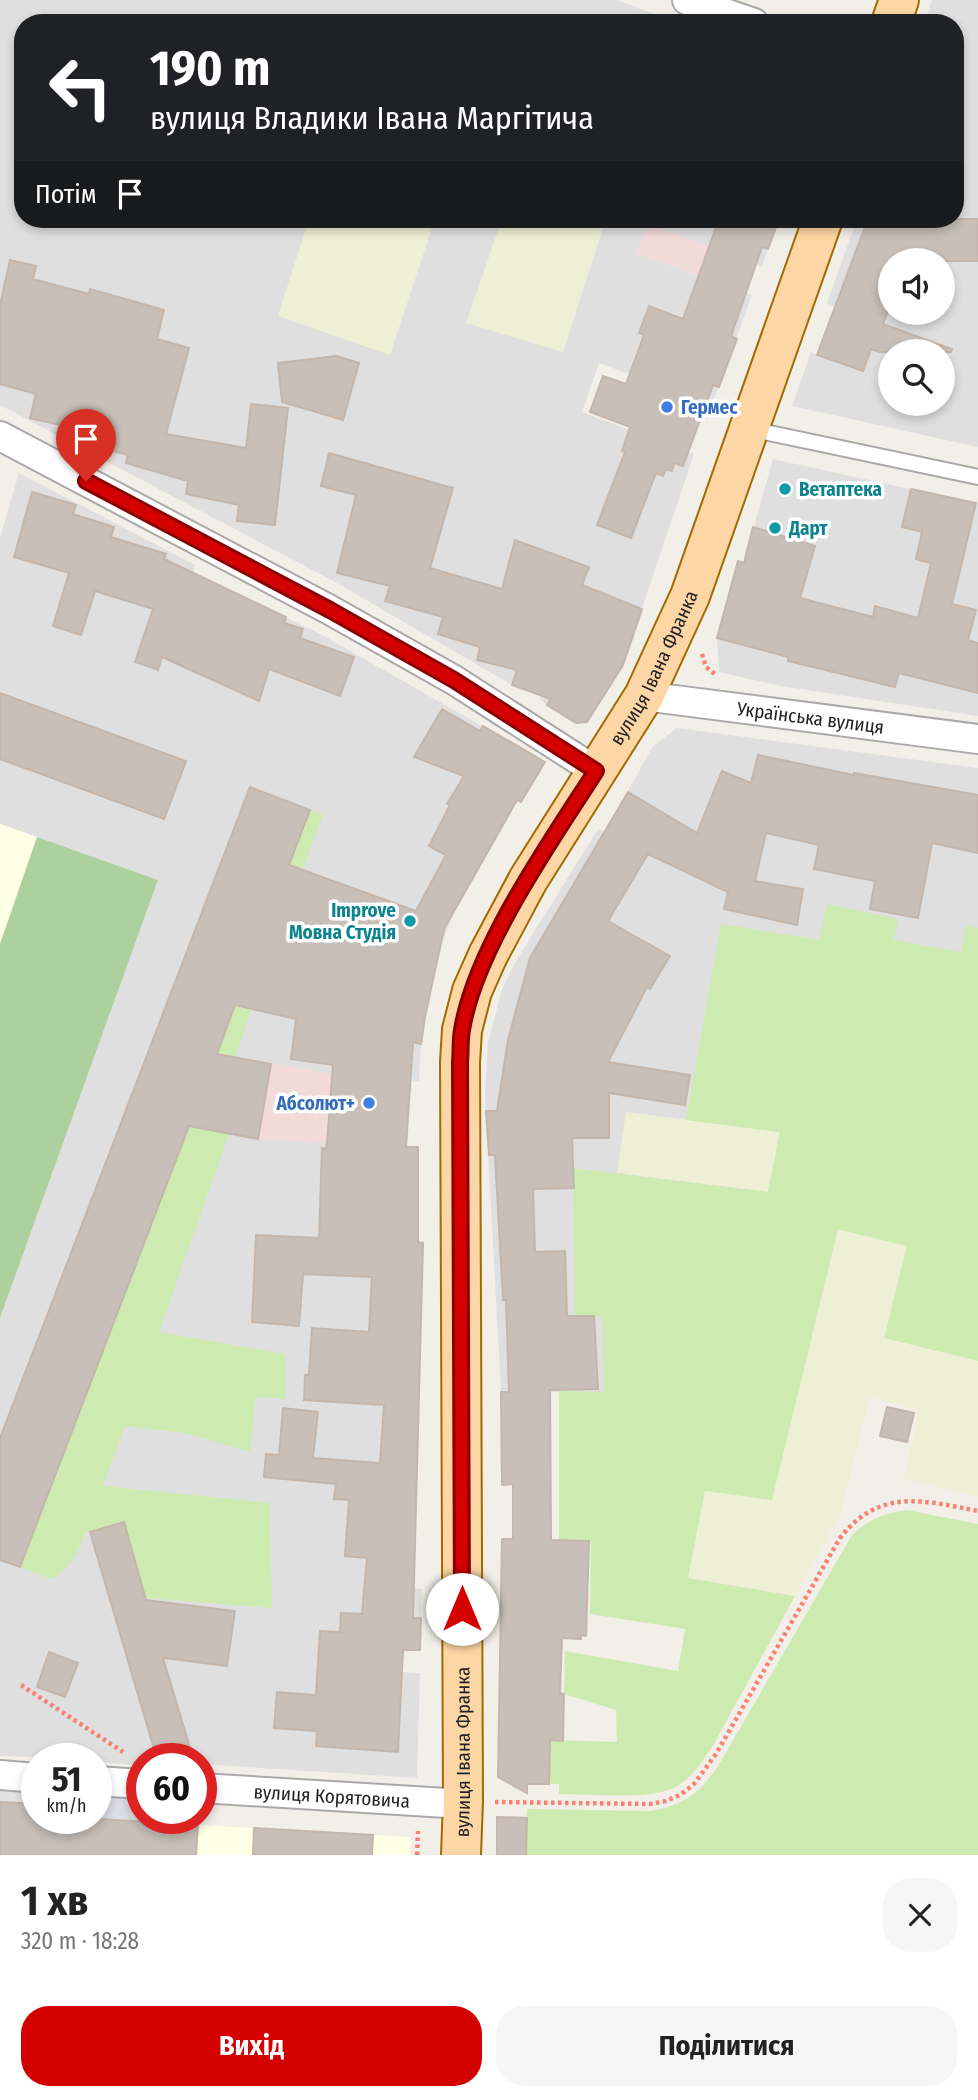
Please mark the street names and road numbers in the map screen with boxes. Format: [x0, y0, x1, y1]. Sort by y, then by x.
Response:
street label: вулиця Івана Франка [605, 588, 702, 749]
street label: Українська вулиця [735, 696, 886, 738]
street label: вулиця Івана Франка [450, 1667, 475, 1838]
street label: вулиця Корятовича [253, 1780, 411, 1812]

